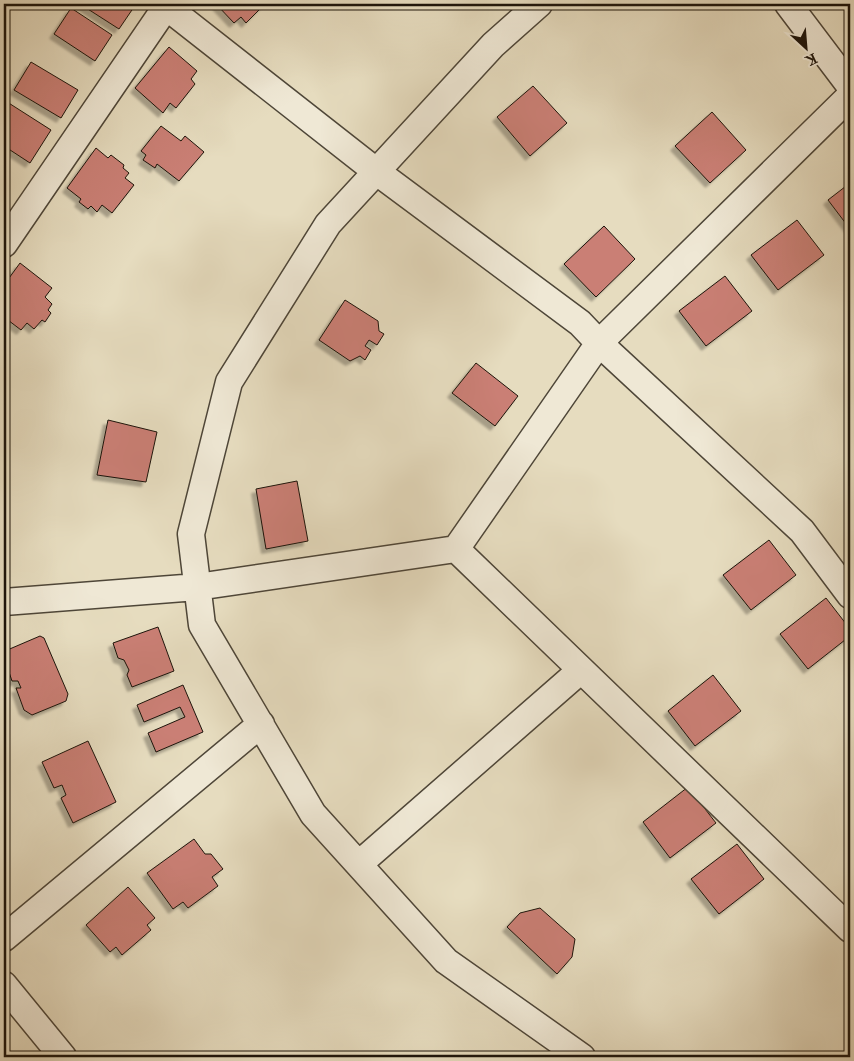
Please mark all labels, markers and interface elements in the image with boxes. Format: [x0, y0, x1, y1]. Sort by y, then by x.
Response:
north arrow [782, 22, 832, 72]
text: K [802, 49, 820, 69]

